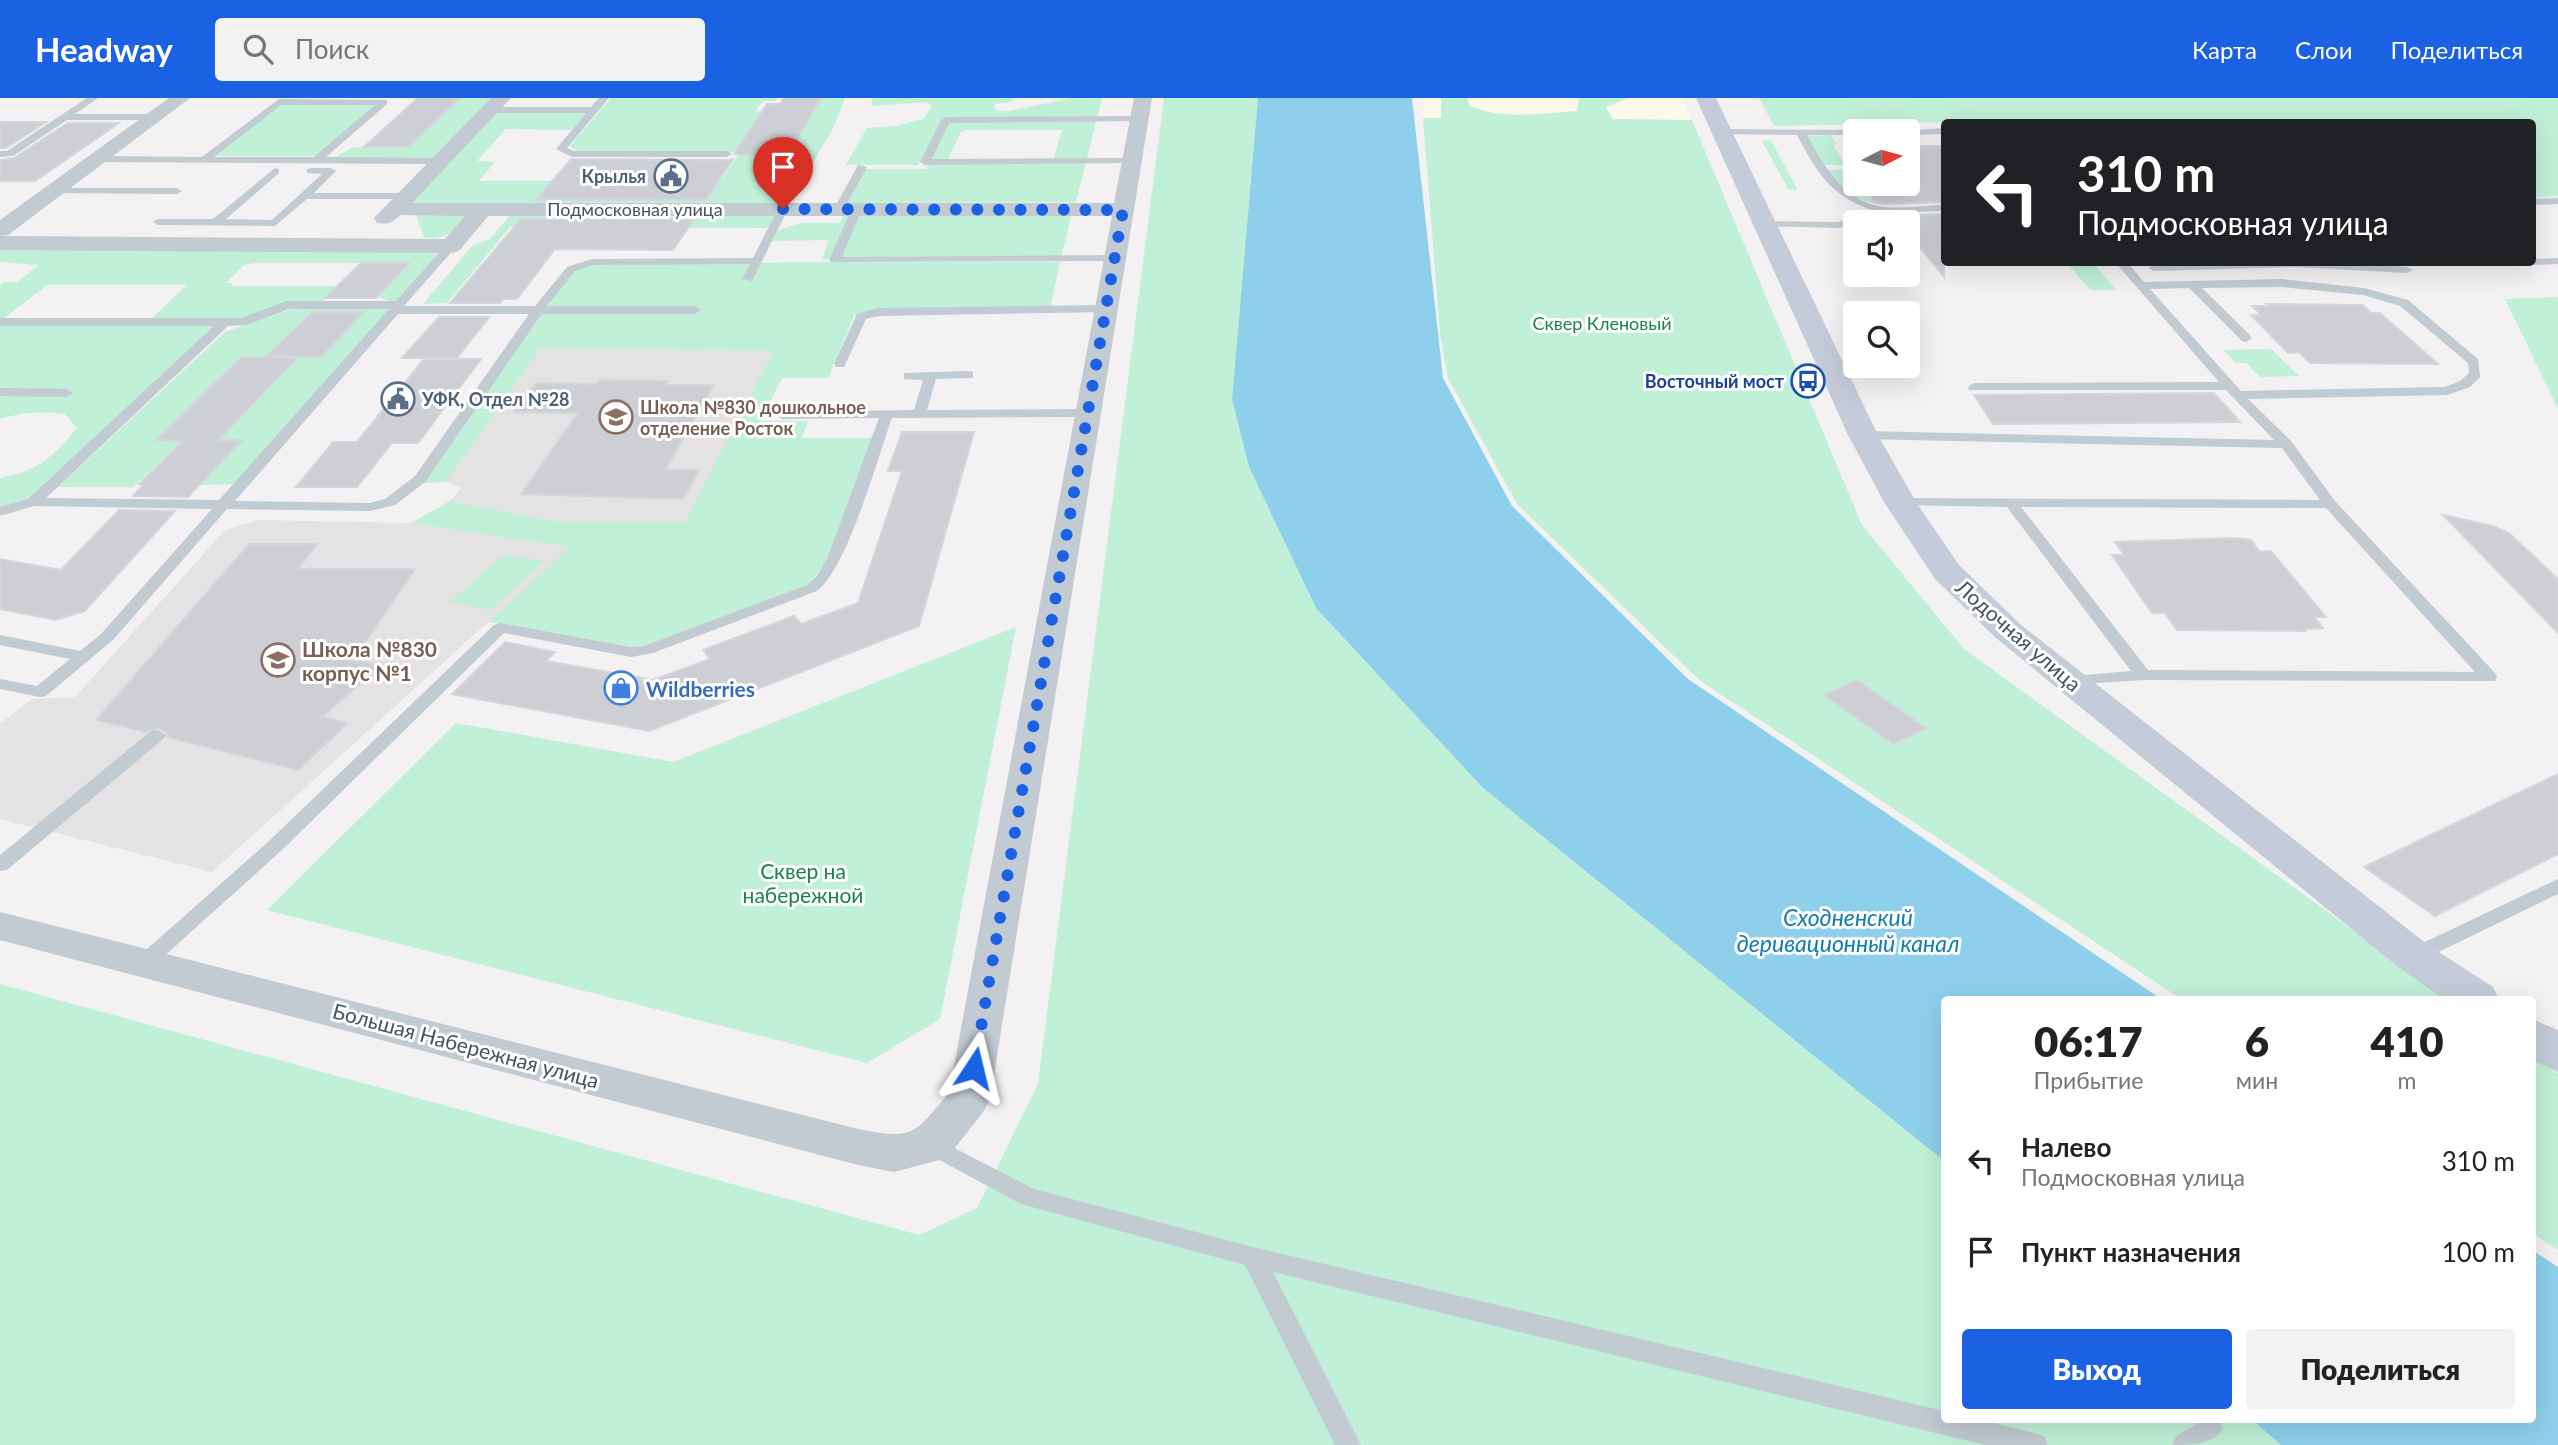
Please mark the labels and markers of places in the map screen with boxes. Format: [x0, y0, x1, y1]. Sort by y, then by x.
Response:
pin [753, 137, 813, 209]
public building icon: Крылья [652, 157, 690, 195]
place label: Крылья [582, 165, 646, 187]
bus stop icon: Восточный мост [1789, 362, 1827, 400]
place label: Восточный мост [1645, 370, 1785, 392]
public building icon: УФК, Отдел №28 [379, 380, 417, 418]
place label: УФК, Отдел №28 [421, 388, 570, 410]
place label: Школа №830 дошкольное отделение Росток [640, 396, 866, 439]
school or university icon: Школа №830 дошкольное отделение Росток [597, 398, 635, 436]
place label: Школа №830 корпус №1 [302, 636, 437, 685]
school or university icon: Школа №830 корпус №1 [259, 641, 297, 679]
shop icon: Wildberries [602, 669, 640, 707]
place label: Wildberries [646, 676, 755, 701]

